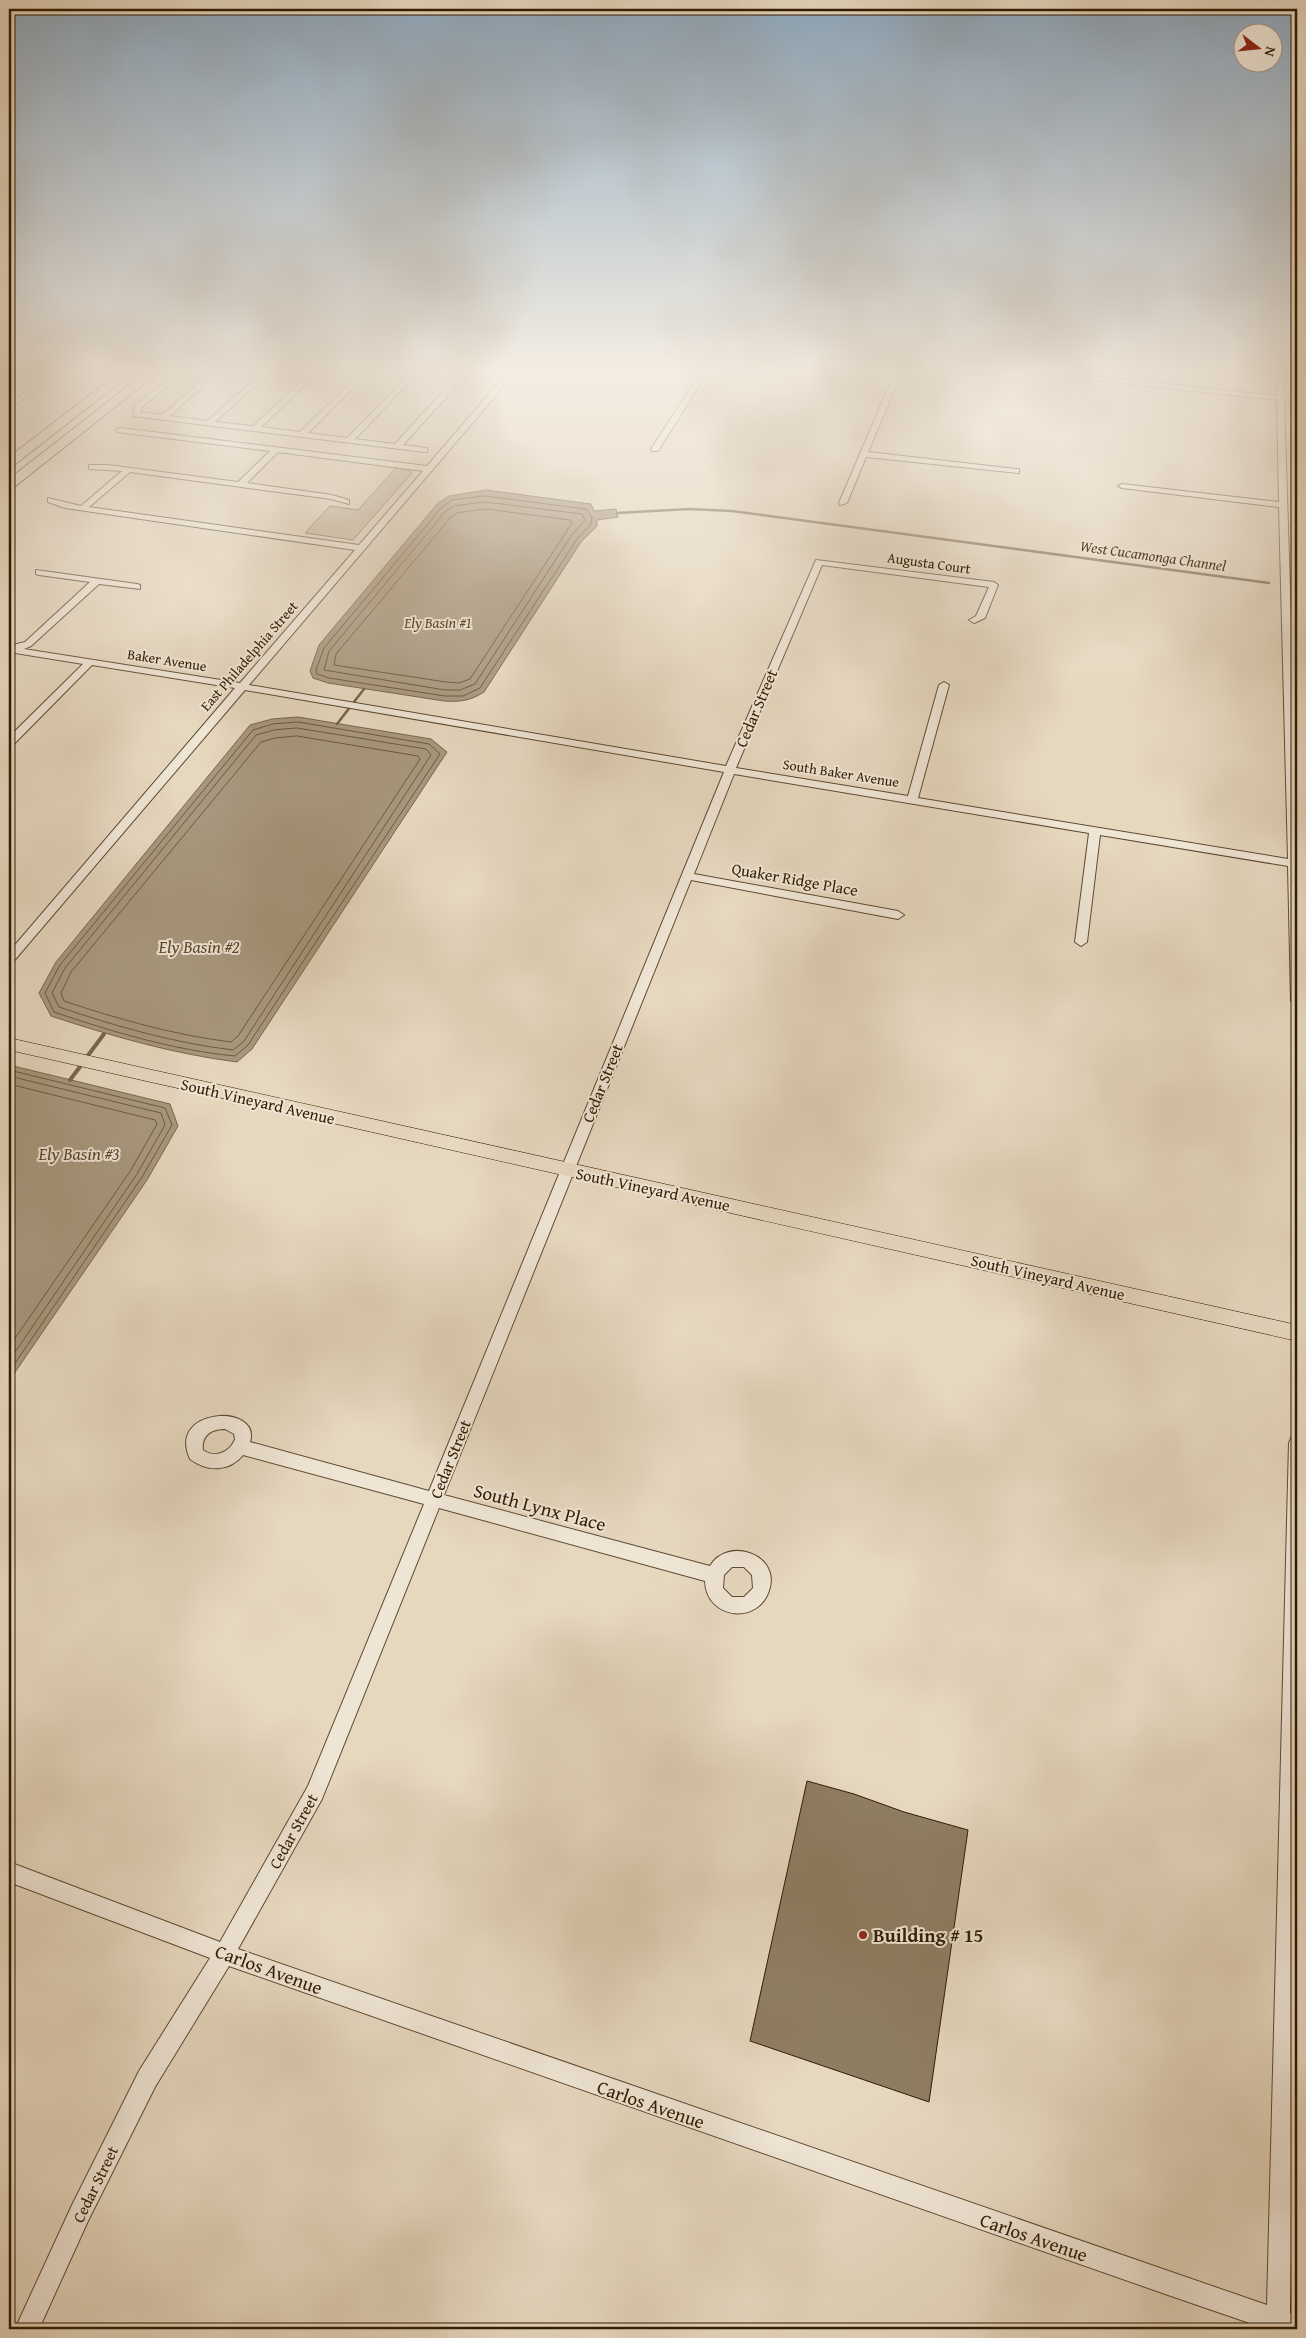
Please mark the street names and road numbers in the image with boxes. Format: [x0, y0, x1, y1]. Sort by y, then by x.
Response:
street label: Augusta Court [886, 547, 972, 579]
street label: East Philadelphia Street [196, 597, 302, 715]
street label: Baker Avenue [126, 644, 208, 676]
street label: Cedar Street [729, 665, 783, 751]
street label: South Baker Avenue [782, 754, 901, 792]
street label: Quaker Ridge Place [730, 856, 860, 902]
street label: Cedar Street [575, 1040, 629, 1126]
street label: South Vineyard Avenue [179, 1072, 337, 1130]
street label: South Vineyard Avenue [574, 1161, 732, 1217]
street label: South Vineyard Avenue [969, 1248, 1127, 1306]
street label: Cedar Street [423, 1416, 477, 1502]
street label: South Lynx Place [471, 1476, 609, 1538]
street label: Cedar Street [262, 1789, 324, 1873]
street label: Carlos Avenue [211, 1937, 327, 2001]
street label: Carlos Avenue [593, 2072, 709, 2136]
street label: Cedar Street [66, 2141, 124, 2227]
street label: Carlos Avenue [976, 2205, 1092, 2269]

